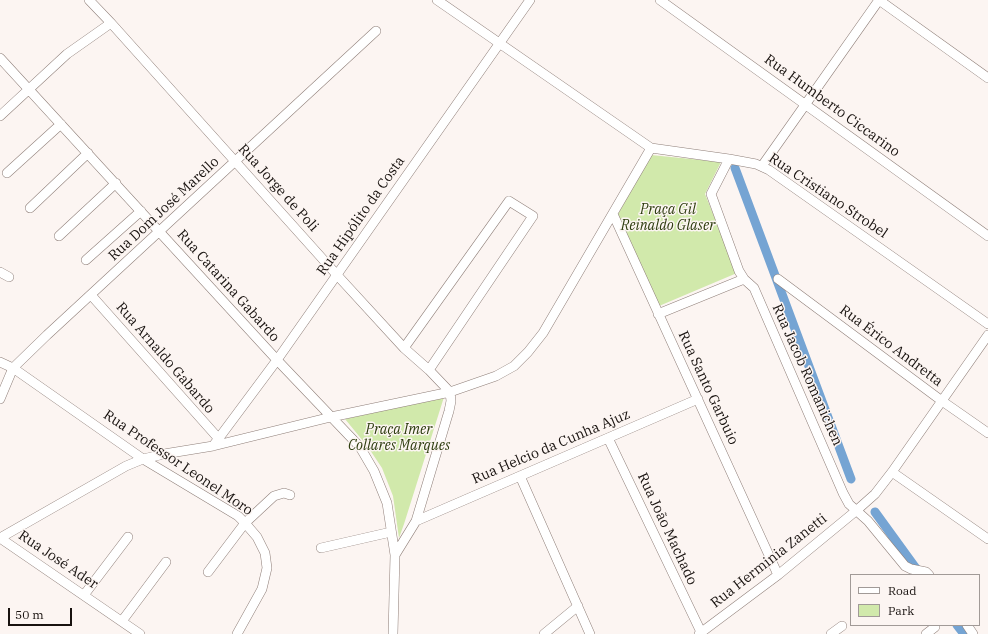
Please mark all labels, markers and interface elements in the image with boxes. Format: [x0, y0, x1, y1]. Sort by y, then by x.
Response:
street label: Rua Humberto Ciccarino [761, 51, 903, 161]
street label: Rua Jorge de Poli [234, 141, 322, 235]
street label: Rua Cristiano Strobel [765, 150, 891, 242]
street label: Rua Dom José Marello [105, 153, 223, 265]
street label: Rua Hipólito da Costa [314, 153, 408, 279]
park label: Praça Gil Reinaldo Glaser [621, 202, 715, 234]
street label: Rua Catarina Gabardo [173, 227, 283, 345]
street label: Rua Arnaldo Gabardo [112, 299, 218, 417]
street label: Rua Jacob Romanichen [768, 302, 846, 448]
street label: Rua Érico Andretta [836, 302, 946, 390]
street label: Rua Santo Garbuio [674, 329, 742, 447]
street label: Rua Helcio da Cunha Ajuz [470, 406, 632, 488]
street label: Rua Professor Leonel Moro [100, 407, 256, 519]
park label: Praça Imer Collares Marques [348, 422, 450, 454]
street label: Rua João Machado [634, 470, 700, 588]
street label: Rua Herminia Zanetti [708, 510, 830, 612]
street label: Rua José Ader [15, 527, 101, 593]
legend [850, 574, 980, 626]
text: Road [888, 583, 917, 598]
scale bar [10, 600, 74, 626]
text: Park [888, 603, 914, 618]
text: 50 m [15, 607, 44, 622]

